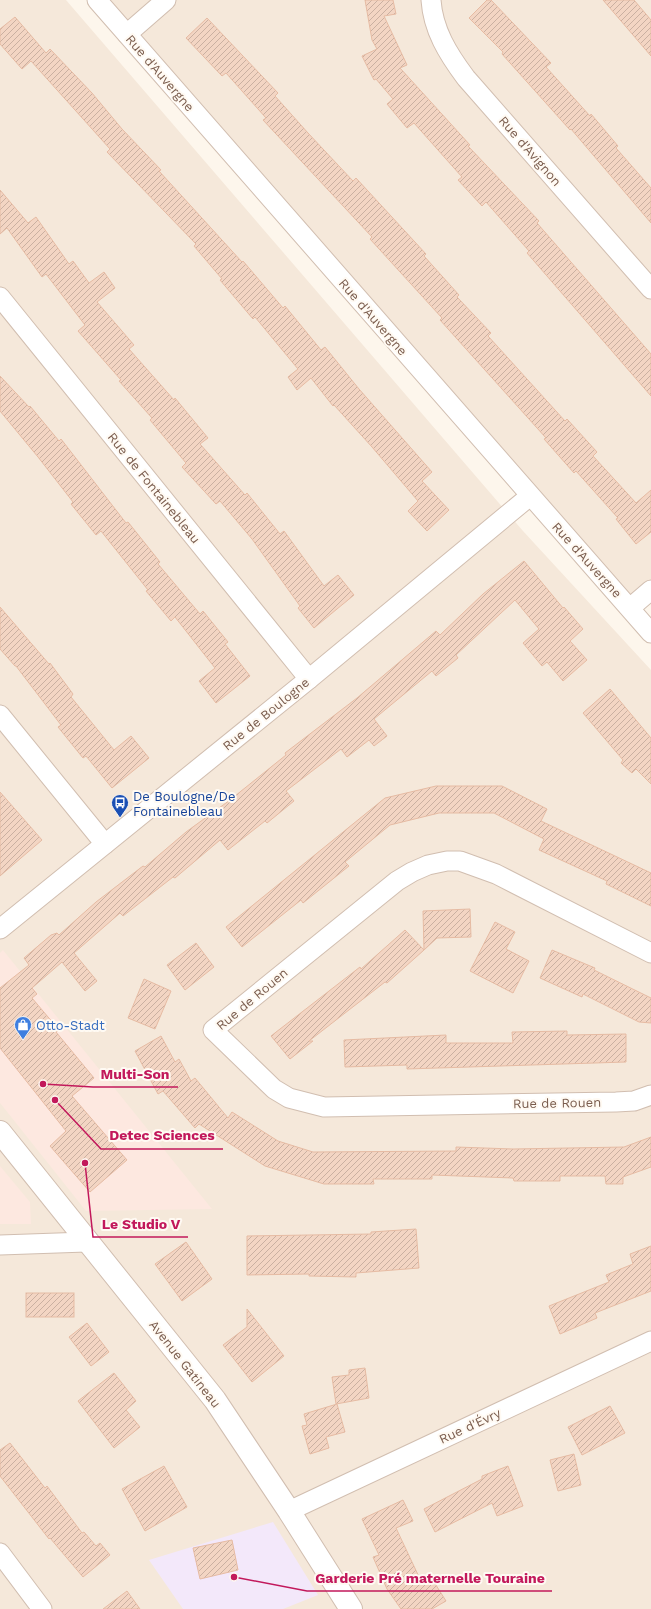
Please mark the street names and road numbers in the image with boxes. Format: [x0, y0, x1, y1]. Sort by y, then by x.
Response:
street label: Rue d'Auvergne [123, 32, 197, 114]
street label: Rue d'Avignon [496, 113, 564, 189]
street label: Rue d'Auvergne [336, 276, 410, 358]
street label: Rue de Fontainebleau [105, 430, 203, 546]
street label: Rue d'Auvergne [549, 519, 625, 601]
street label: Rue de Boulogne [220, 674, 312, 754]
street label: Rue de Rouen [213, 965, 291, 1033]
street label: Rue de Rouen [513, 1095, 601, 1111]
street label: Avenue Gatineau [146, 1317, 224, 1411]
street label: Rue d'Évry [436, 1404, 503, 1447]

